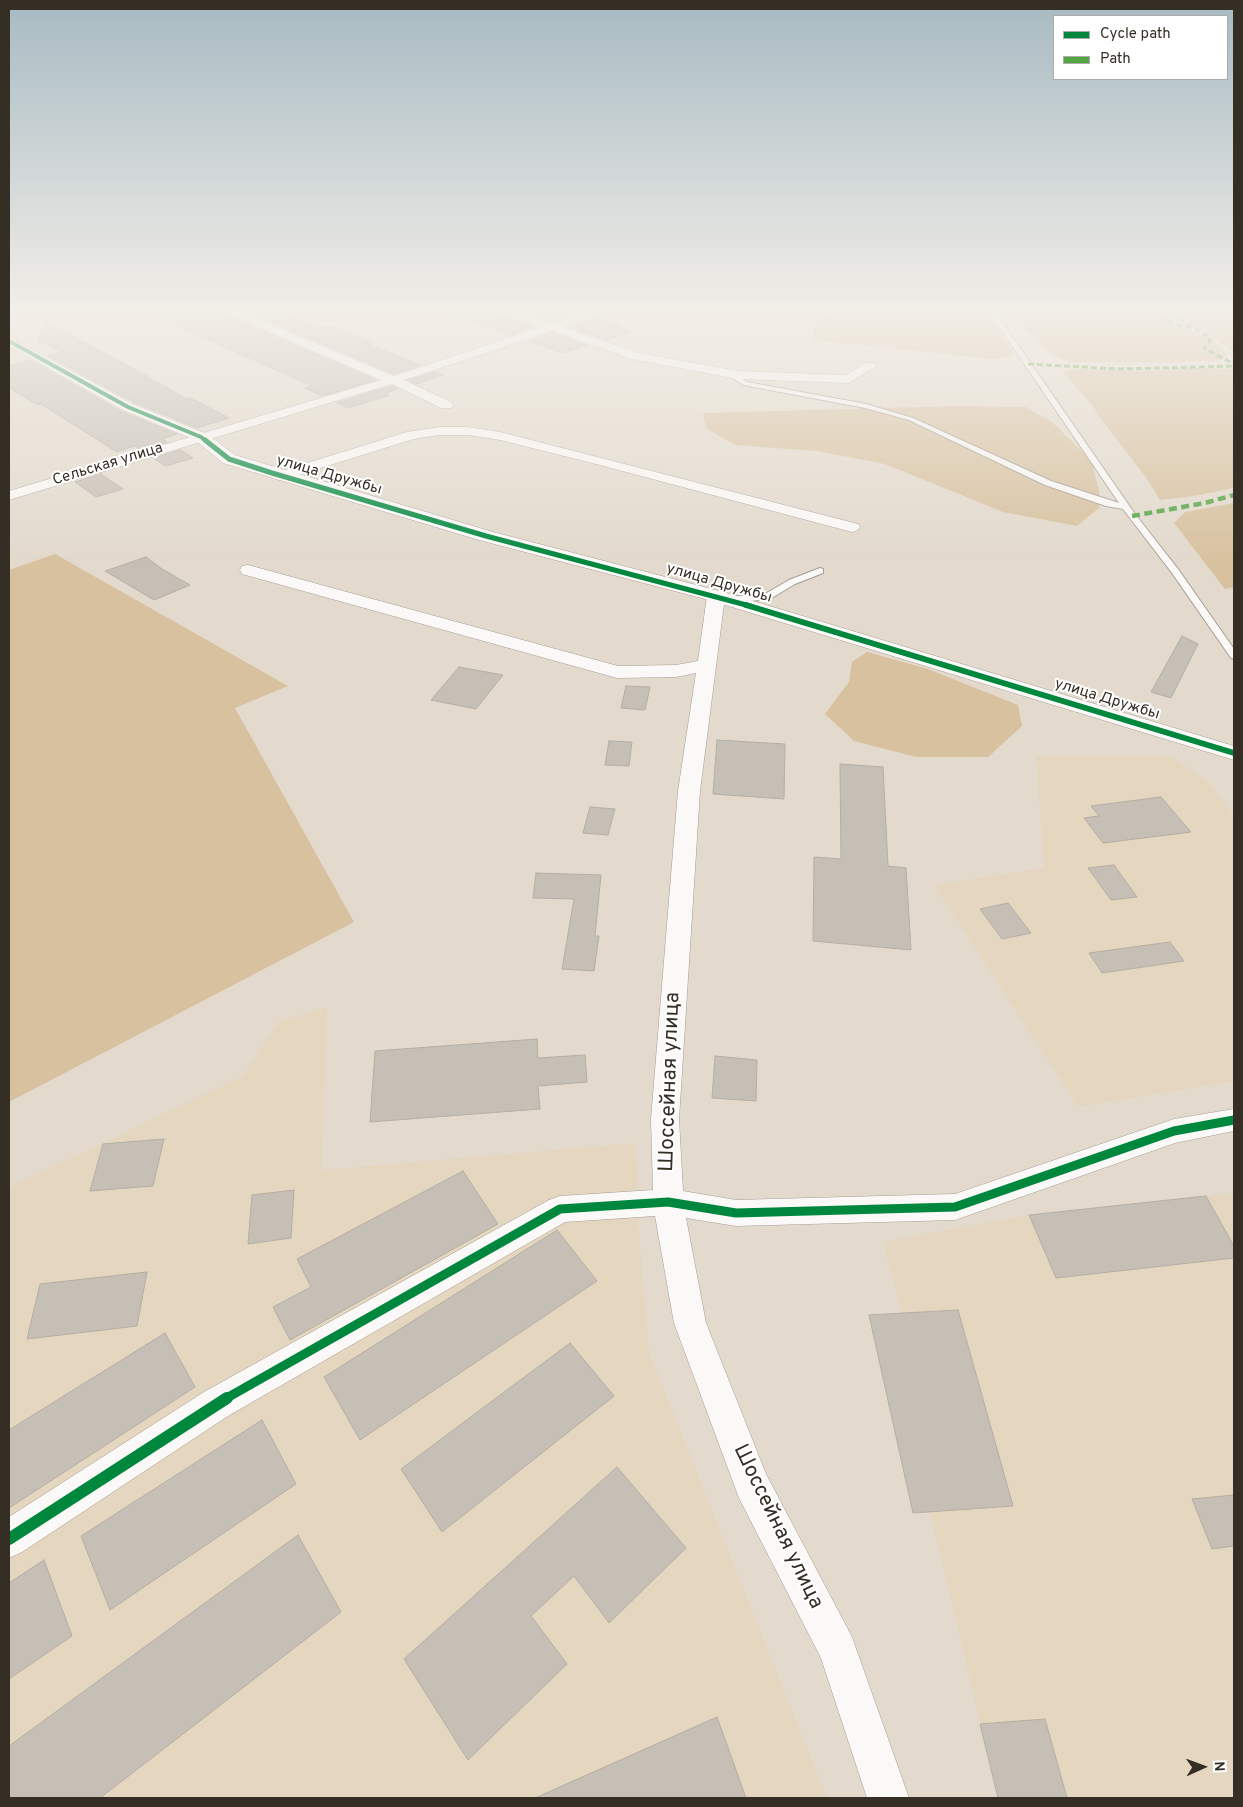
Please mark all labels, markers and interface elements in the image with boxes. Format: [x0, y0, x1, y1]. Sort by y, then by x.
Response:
legend [1053, 15, 1228, 80]
text: Cycle path [1100, 25, 1171, 44]
text: Path [1100, 50, 1131, 69]
street label: Сельская улица [51, 440, 165, 490]
street label: улица Дружбы [274, 452, 384, 500]
street label: улица Дружбы [664, 560, 774, 608]
street label: улица Дружбы [1052, 675, 1162, 725]
street label: Шоссейная улица [655, 992, 687, 1172]
street label: Шоссейная улица [726, 1441, 828, 1613]
north arrow [1178, 1742, 1228, 1792]
text: N [1210, 1761, 1227, 1772]

